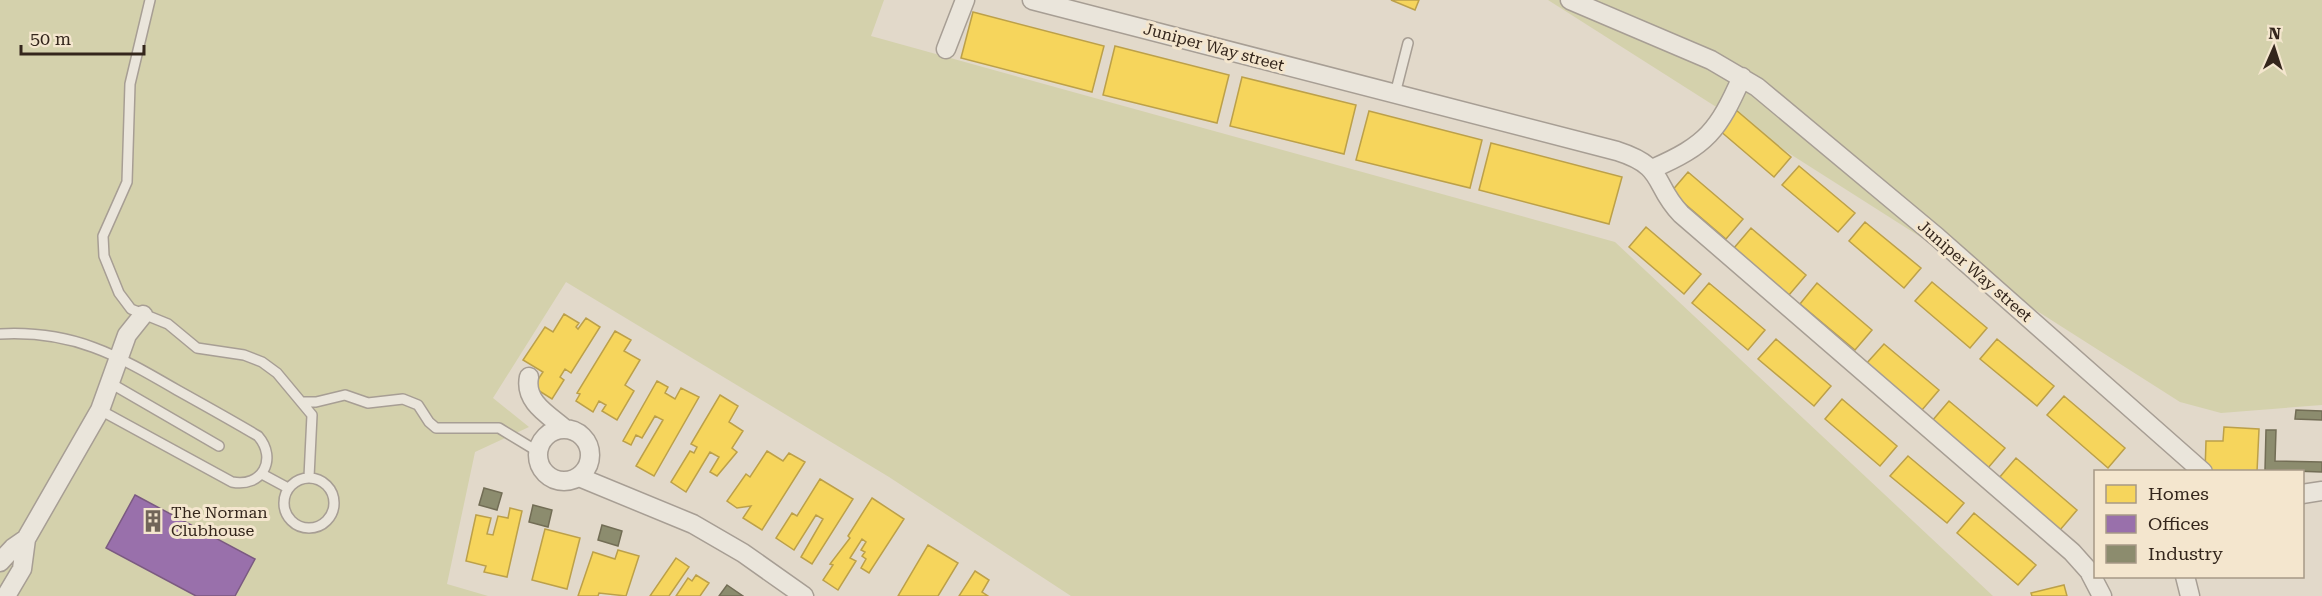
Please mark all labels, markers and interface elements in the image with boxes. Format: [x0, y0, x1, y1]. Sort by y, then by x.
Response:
scale bar [21, 18, 144, 56]
north arrow [2244, 18, 2304, 78]
street label: Juniper Way street [1141, 19, 1287, 75]
text: N [2268, 24, 2281, 43]
text: 50 m [30, 28, 71, 49]
street label: Juniper Way street [1914, 216, 2036, 326]
legend [2094, 470, 2304, 578]
text: Homes [2148, 483, 2209, 504]
place label: The Norman Clubhouse [171, 503, 268, 540]
building icon: The Norman Clubhouse [140, 508, 166, 534]
text: Offices [2148, 513, 2209, 534]
text: Industry [2148, 543, 2223, 564]

